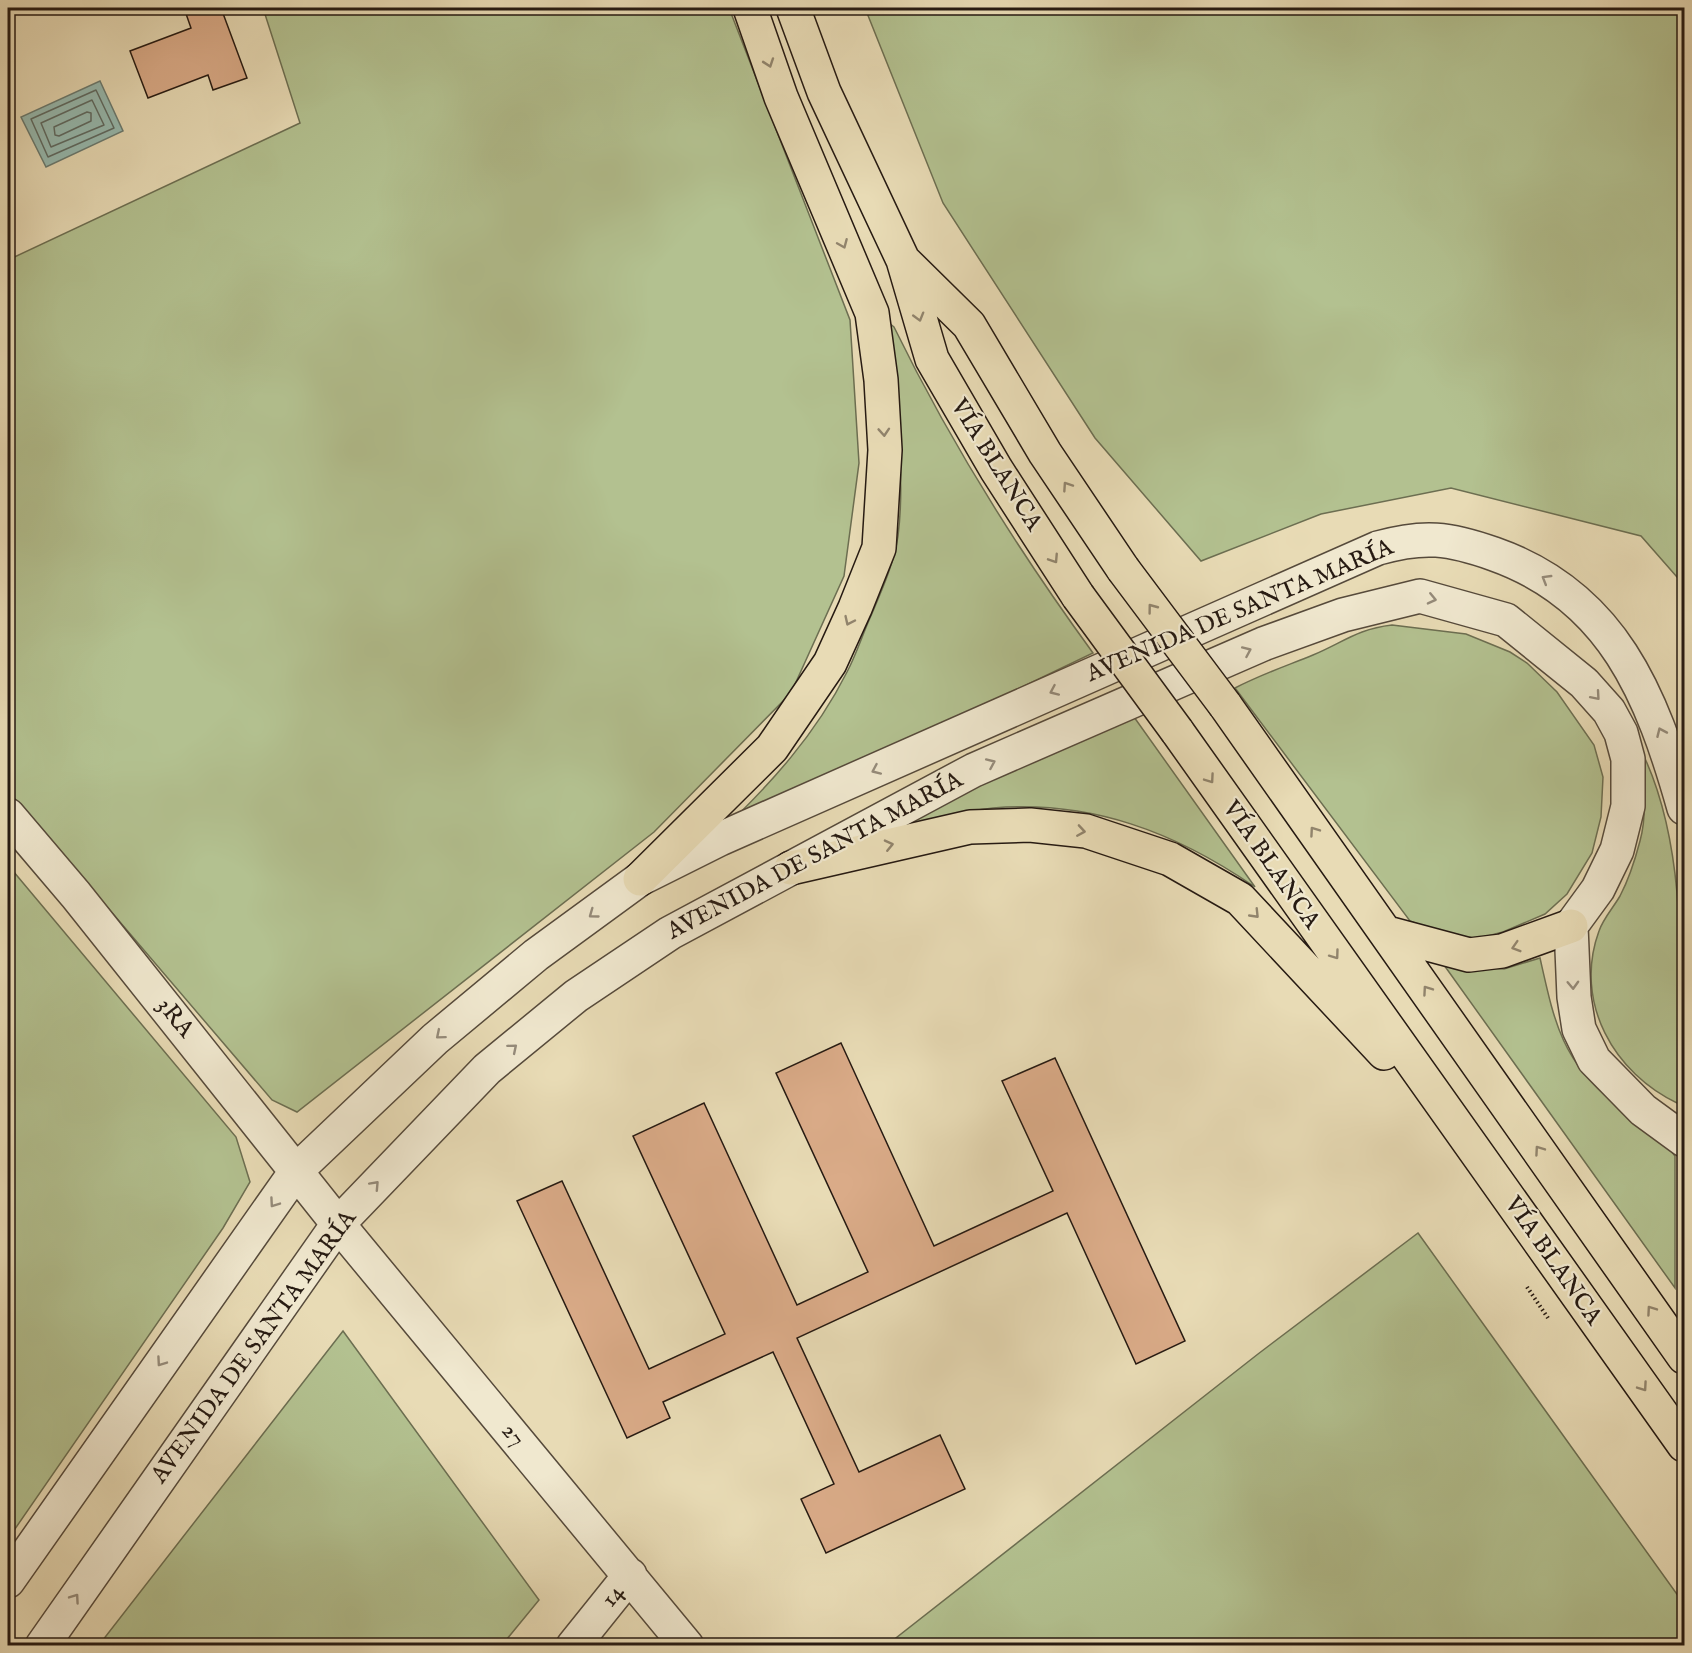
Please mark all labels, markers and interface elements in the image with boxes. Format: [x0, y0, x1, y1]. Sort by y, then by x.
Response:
one-way arrow [762, 57, 775, 68]
one-way arrow [835, 237, 847, 248]
one-way arrow [912, 311, 924, 322]
street label: VÍA BLANCA [942, 392, 1049, 538]
one-way arrow [877, 427, 890, 437]
one-way arrow [1063, 482, 1074, 493]
street label: AVENIDA DE SANTA MARÍA [1081, 532, 1399, 690]
one-way arrow [1047, 553, 1059, 563]
one-way arrow [1542, 575, 1552, 587]
one-way arrow [1427, 591, 1437, 604]
one-way arrow [1148, 603, 1159, 614]
one-way arrow [845, 614, 857, 625]
one-way arrow [1240, 646, 1251, 658]
one-way arrow [1050, 684, 1061, 696]
one-way arrow [1589, 689, 1600, 700]
one-way arrow [1656, 727, 1668, 738]
one-way arrow [985, 758, 996, 770]
one-way arrow [871, 763, 882, 775]
street label: AVENIDA DE SANTA MARÍA [661, 764, 969, 948]
one-way arrow [1203, 772, 1214, 783]
street label: VÍA BLANCA [1215, 794, 1327, 936]
one-way arrow [1076, 825, 1086, 837]
one-way arrow [1310, 827, 1321, 838]
one-way arrow [883, 840, 893, 853]
one-way arrow [1247, 906, 1258, 917]
one-way arrow [588, 907, 599, 918]
one-way arrow [1511, 940, 1522, 952]
one-way arrow [1328, 948, 1339, 959]
one-way arrow [1567, 980, 1579, 989]
one-way arrow [1423, 986, 1434, 997]
street label: 3RA [149, 991, 201, 1045]
one-way arrow [436, 1028, 447, 1039]
one-way arrow [506, 1044, 517, 1055]
one-way arrow [1535, 1146, 1546, 1157]
one-way arrow [367, 1182, 378, 1193]
street label: VÍA BLANCA [1497, 1190, 1609, 1332]
one-way arrow [270, 1196, 281, 1207]
street label: AVENIDA DE SANTA MARÍA [144, 1203, 364, 1491]
one-way arrow [1647, 1305, 1658, 1316]
one-way arrow [157, 1356, 168, 1367]
one-way arrow [1636, 1380, 1647, 1391]
street label: 27 [494, 1417, 532, 1453]
street label: 14 [594, 1578, 632, 1614]
one-way arrow [68, 1593, 79, 1604]

